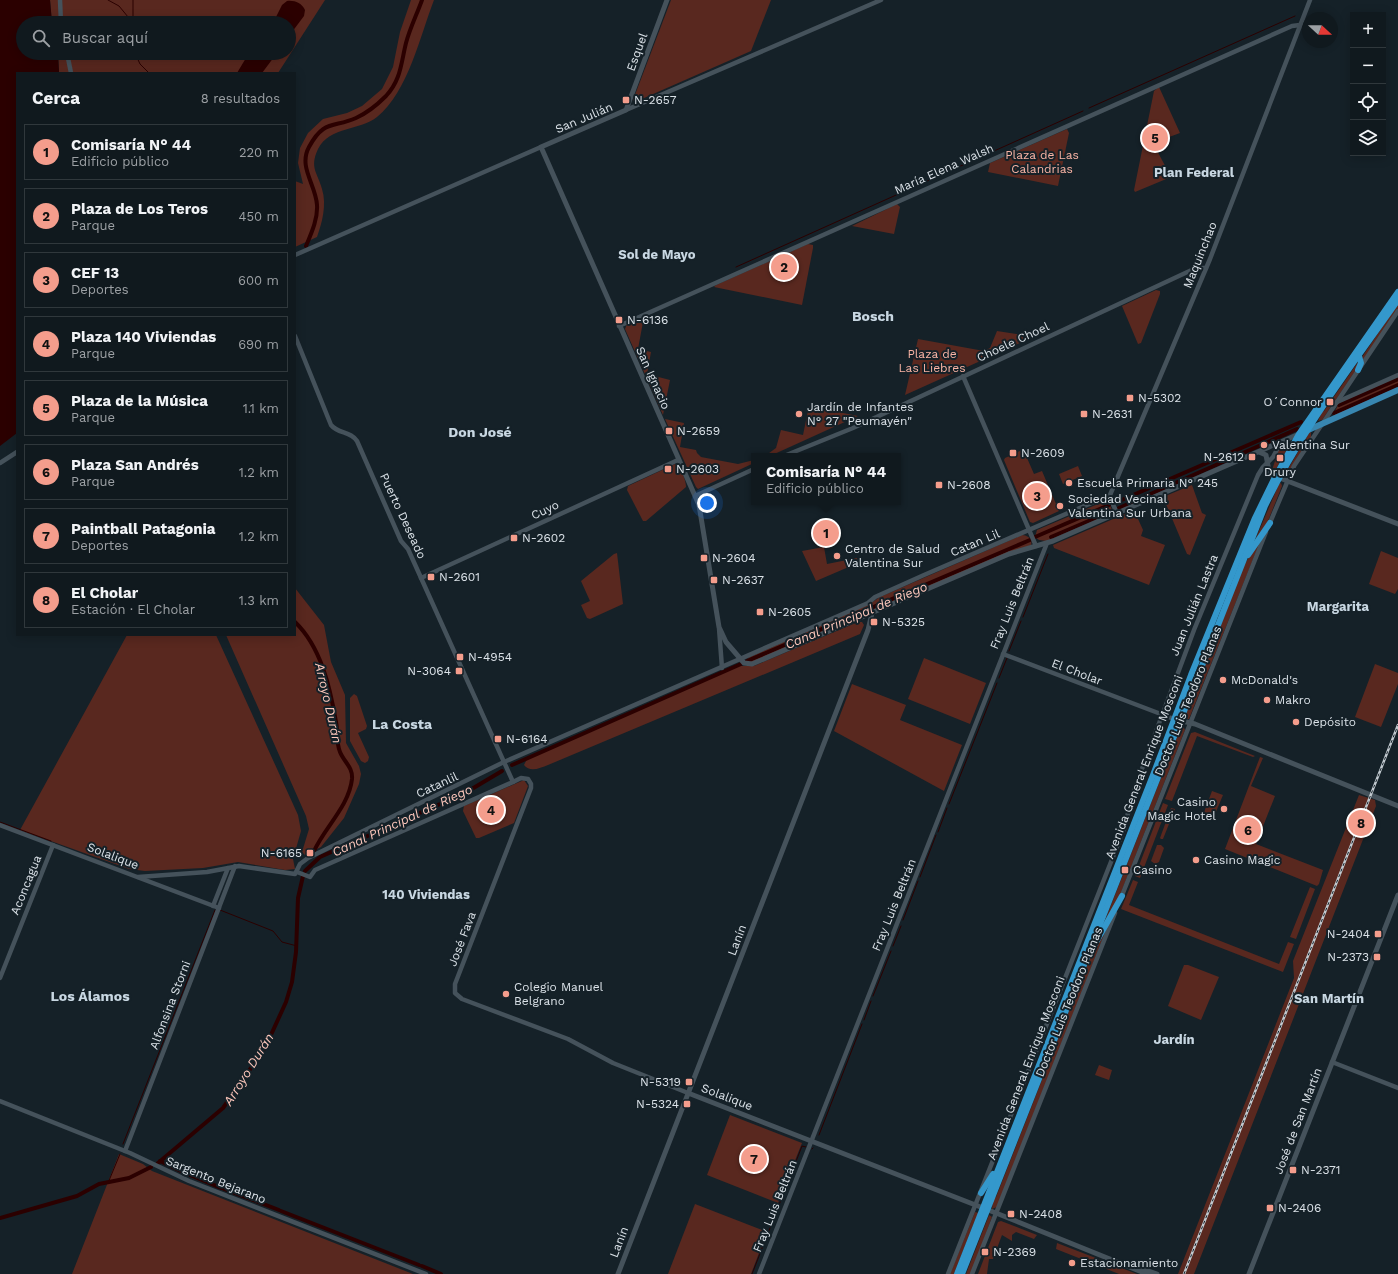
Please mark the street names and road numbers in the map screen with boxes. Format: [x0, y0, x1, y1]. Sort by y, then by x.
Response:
street label: Esquel [624, 31, 650, 73]
street label: San Julián [553, 100, 615, 136]
street label: María Elena Walsh [892, 141, 996, 197]
street label: Maquinchao [1180, 220, 1220, 290]
street label: Choele Choel [975, 319, 1052, 365]
street label: San Ignacio [633, 345, 673, 411]
street label: Puerto Deseado [377, 471, 429, 561]
street label: Cuyo [529, 498, 561, 522]
street label: Catan Lil [948, 526, 1002, 560]
street label: Juan Julián Lastra [1167, 552, 1221, 658]
street label: Fray Luis Beltrán [987, 555, 1037, 651]
street label: Doctor Luis Teodoro Planas [1151, 624, 1225, 778]
street label: El Cholar [1050, 656, 1104, 688]
street label: Avenida General Enrique Mosconi [1102, 673, 1186, 861]
street label: Catanlil [414, 769, 460, 801]
street label: Solalique [85, 840, 141, 872]
street label: Aconcagua [8, 853, 44, 917]
street label: Fray Luis Beltrán [869, 857, 919, 953]
street label: José Fava [445, 910, 479, 968]
street label: Lanín [725, 923, 749, 957]
street label: Doctor Luis Teodoro Planas [1032, 925, 1106, 1079]
street label: Alfonsina Storni [147, 959, 193, 1051]
street label: Avenida General Enrique Mosconi [984, 974, 1068, 1162]
street label: José de San Martín [1271, 1066, 1325, 1176]
street label: Solalique [699, 1081, 755, 1113]
street label: Sargento Bejarano [164, 1154, 268, 1206]
street label: Fray Luis Beltrán [750, 1158, 800, 1254]
street label: Lanín [607, 1225, 631, 1259]

